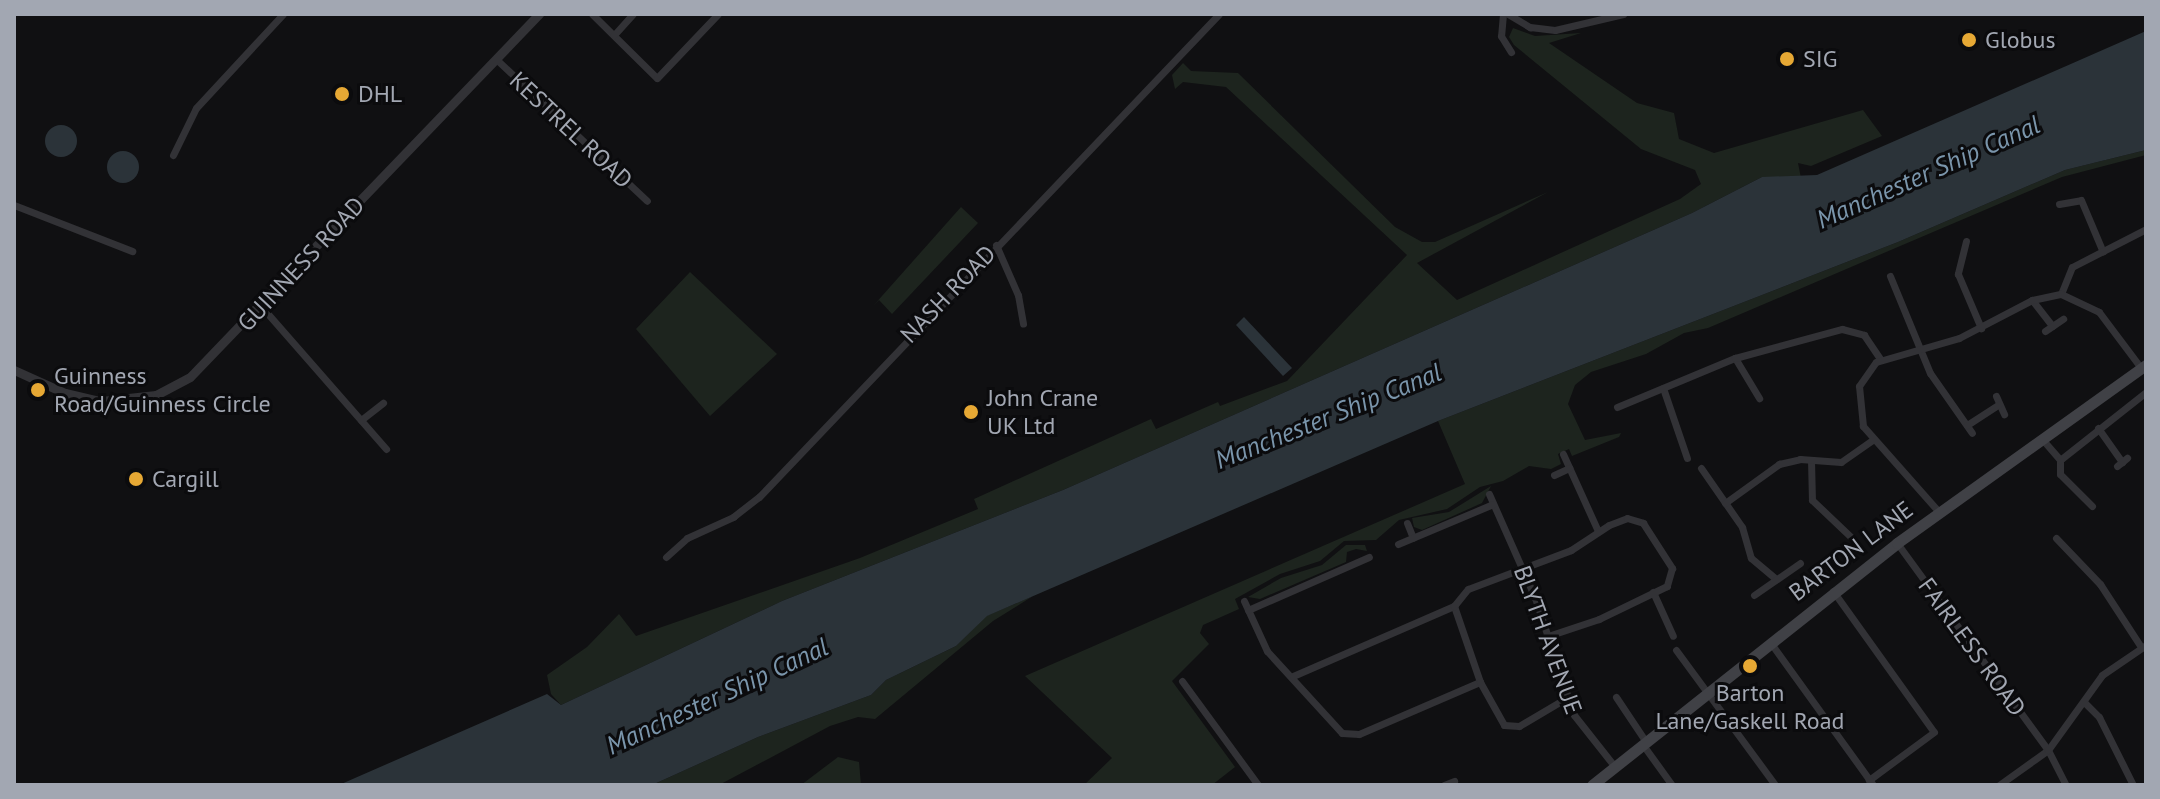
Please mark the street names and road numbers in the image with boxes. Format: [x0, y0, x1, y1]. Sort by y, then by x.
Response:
street label: KESTREL ROAD [503, 65, 639, 195]
street label: GUINNESS ROAD [231, 191, 371, 337]
street label: NASH ROAD [894, 239, 1002, 349]
street label: BARTON LANE [1783, 495, 1919, 607]
street label: BLYTH AVENUE [1508, 561, 1588, 719]
street label: FAIRLESS ROAD [1912, 572, 2032, 722]

